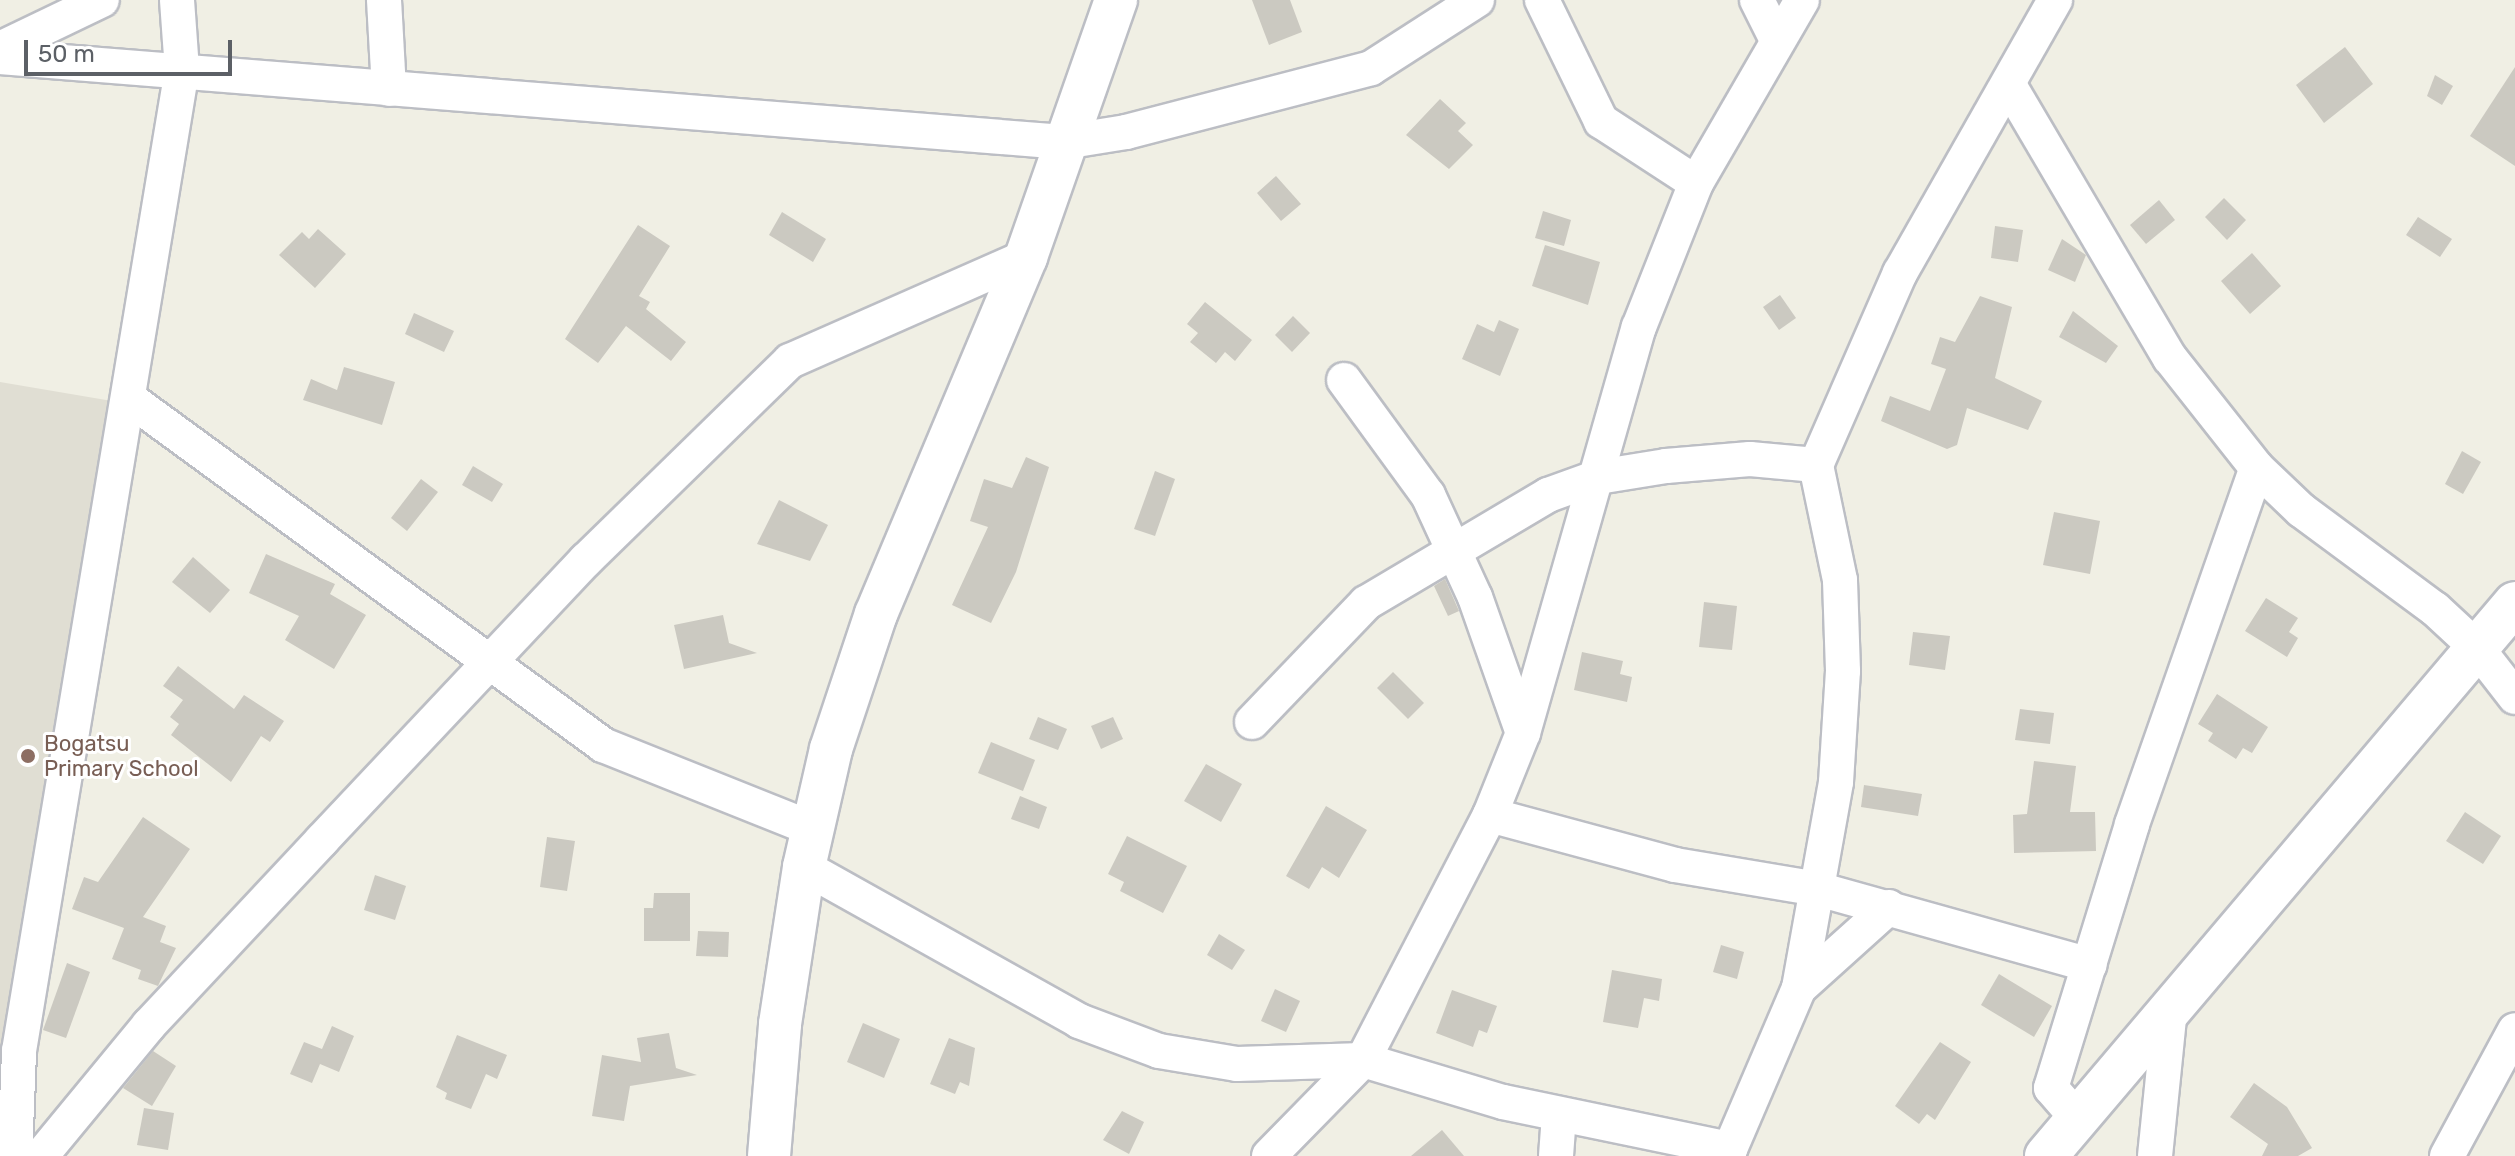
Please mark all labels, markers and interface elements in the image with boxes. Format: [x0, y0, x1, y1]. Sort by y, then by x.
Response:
scale bar [28, 24, 236, 74]
text: 50 m [38, 40, 95, 68]
place label: Bogatsu Primary School [44, 730, 199, 782]
marker: Bogatsu Primary School [19, 747, 37, 765]

